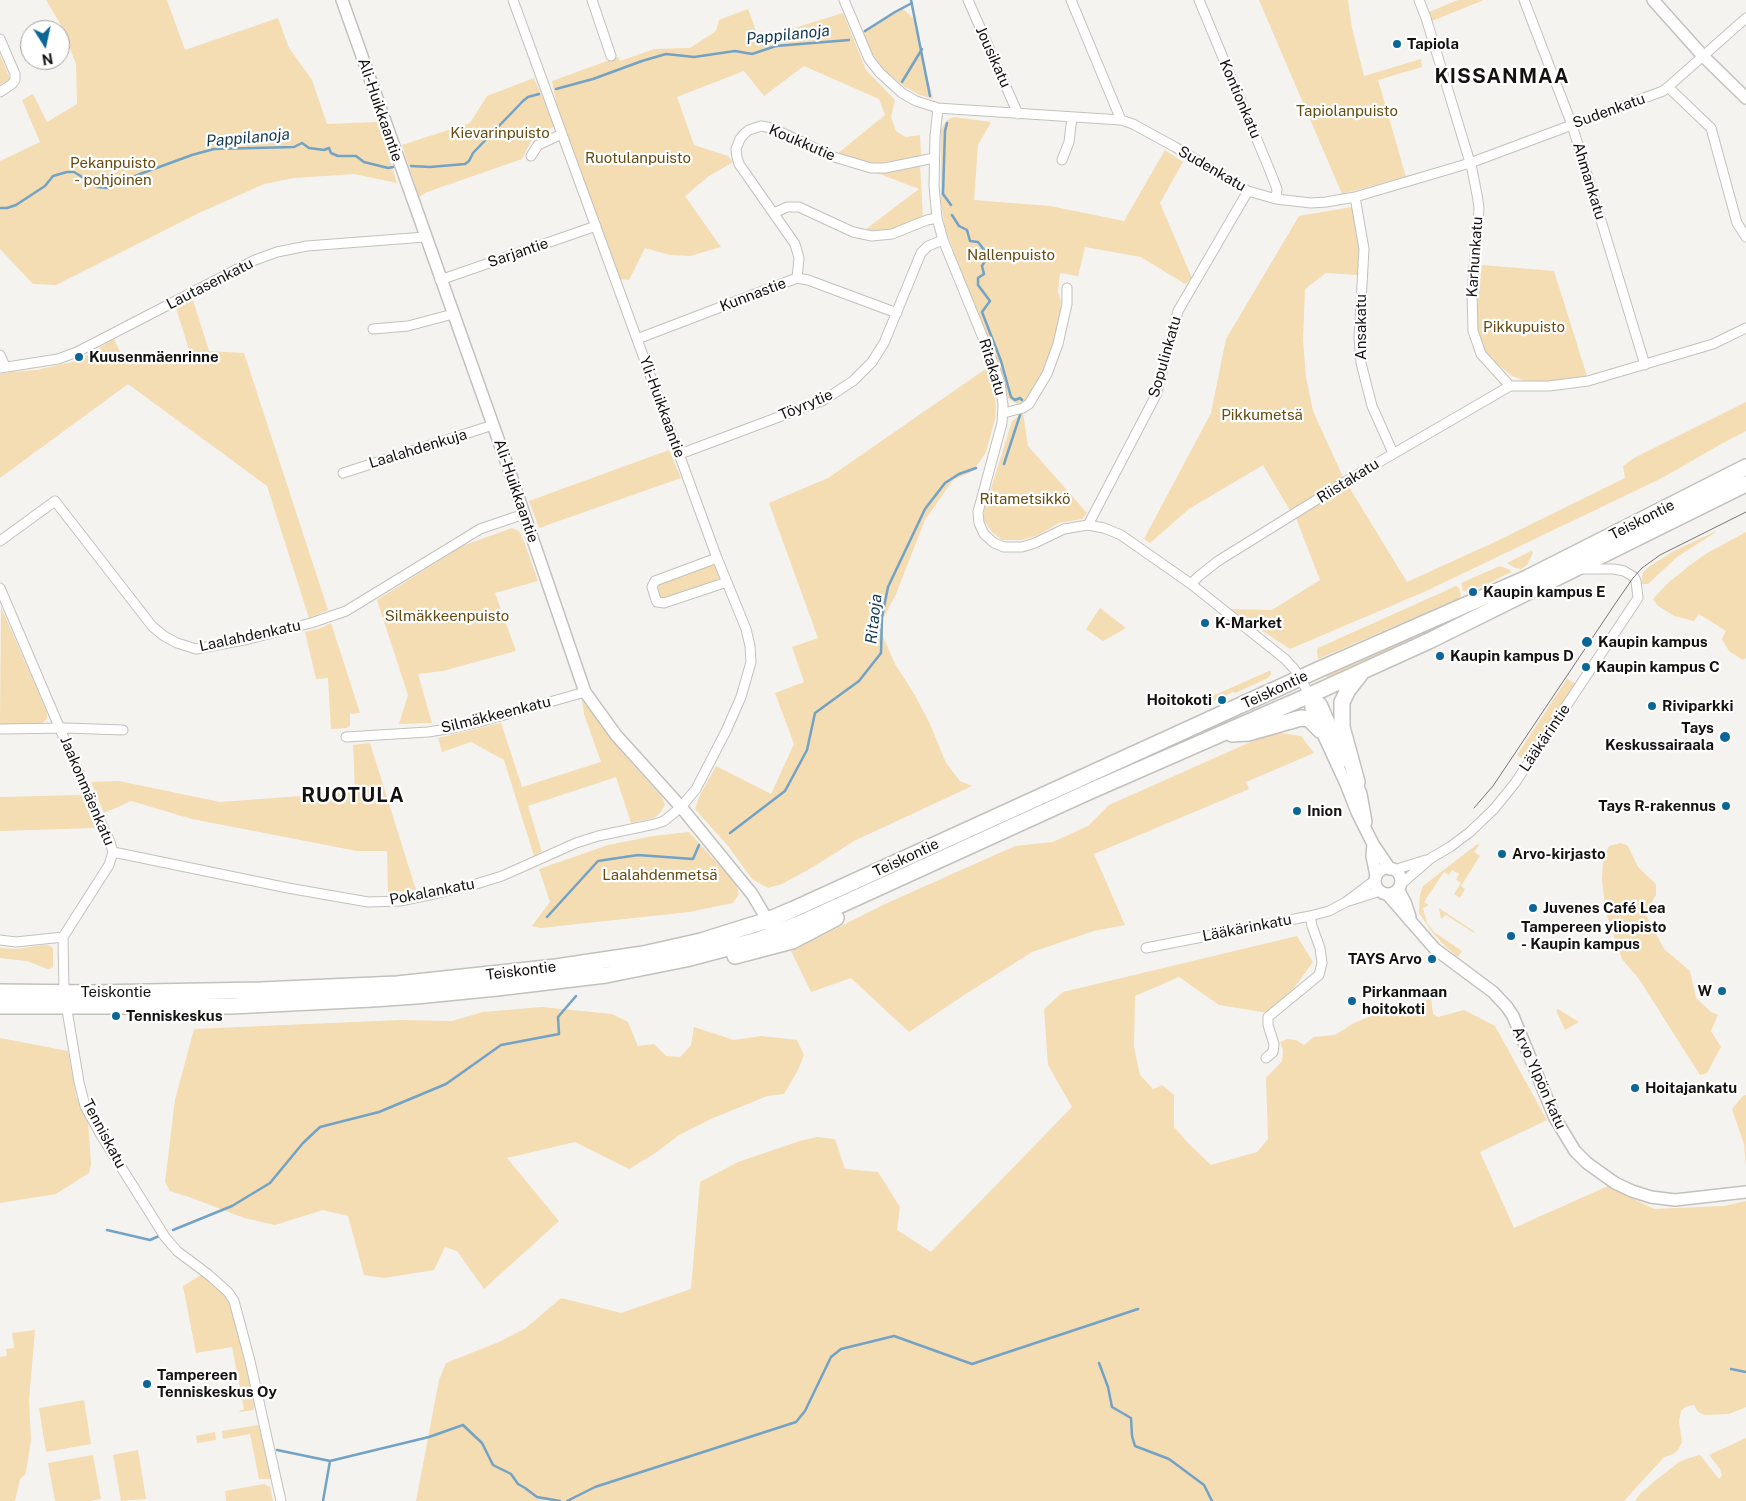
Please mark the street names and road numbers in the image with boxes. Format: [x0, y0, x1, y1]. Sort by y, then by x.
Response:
street label: Jousikatu [972, 24, 1014, 90]
street label: Ali-Huikkaantie [354, 56, 406, 164]
street label: Kontionkatu [1215, 57, 1265, 141]
street label: Sudenkatu [1570, 90, 1648, 132]
street label: Koukkutie [766, 121, 838, 165]
street label: Ahmankatu [1569, 140, 1609, 222]
street label: Sudenkatu [1175, 142, 1249, 196]
street label: Karhunkatu [1463, 216, 1487, 298]
street label: Sarjantie [485, 234, 551, 272]
street label: Lautasenkatu [164, 254, 256, 314]
street label: Kunnastie [717, 274, 789, 316]
street label: Ansakatu [1352, 294, 1370, 360]
street label: Sopulinkatu [1145, 314, 1185, 400]
street label: Ritakatu [975, 336, 1009, 398]
street label: Yli-Huikkaantie [635, 354, 689, 460]
street label: Töyrytie [777, 386, 835, 424]
street label: Laalahdenkuja [367, 426, 469, 472]
street label: Ali-Huikkaantie [490, 437, 542, 545]
street label: Riistakatu [1314, 455, 1382, 507]
street label: Teiskontie [1606, 496, 1678, 544]
street label: Laalahdenkatu [198, 616, 302, 656]
street label: Teiskontie [1239, 667, 1311, 713]
street label: Silmäkkeenkatu [439, 693, 553, 737]
street label: Lääkärintie [1516, 701, 1574, 775]
street label: Jaakonmäenkatu [56, 734, 118, 848]
street label: Teiskontie [870, 835, 942, 881]
street label: Pokalankatu [388, 875, 476, 909]
street label: Lääkärinkatu [1201, 911, 1293, 945]
street label: Teiskontie [485, 958, 557, 984]
street label: Teiskontie [81, 983, 151, 1001]
street label: Arvo Ylpön katu [1508, 1024, 1570, 1132]
street label: Tenniskatu [78, 1096, 130, 1172]

